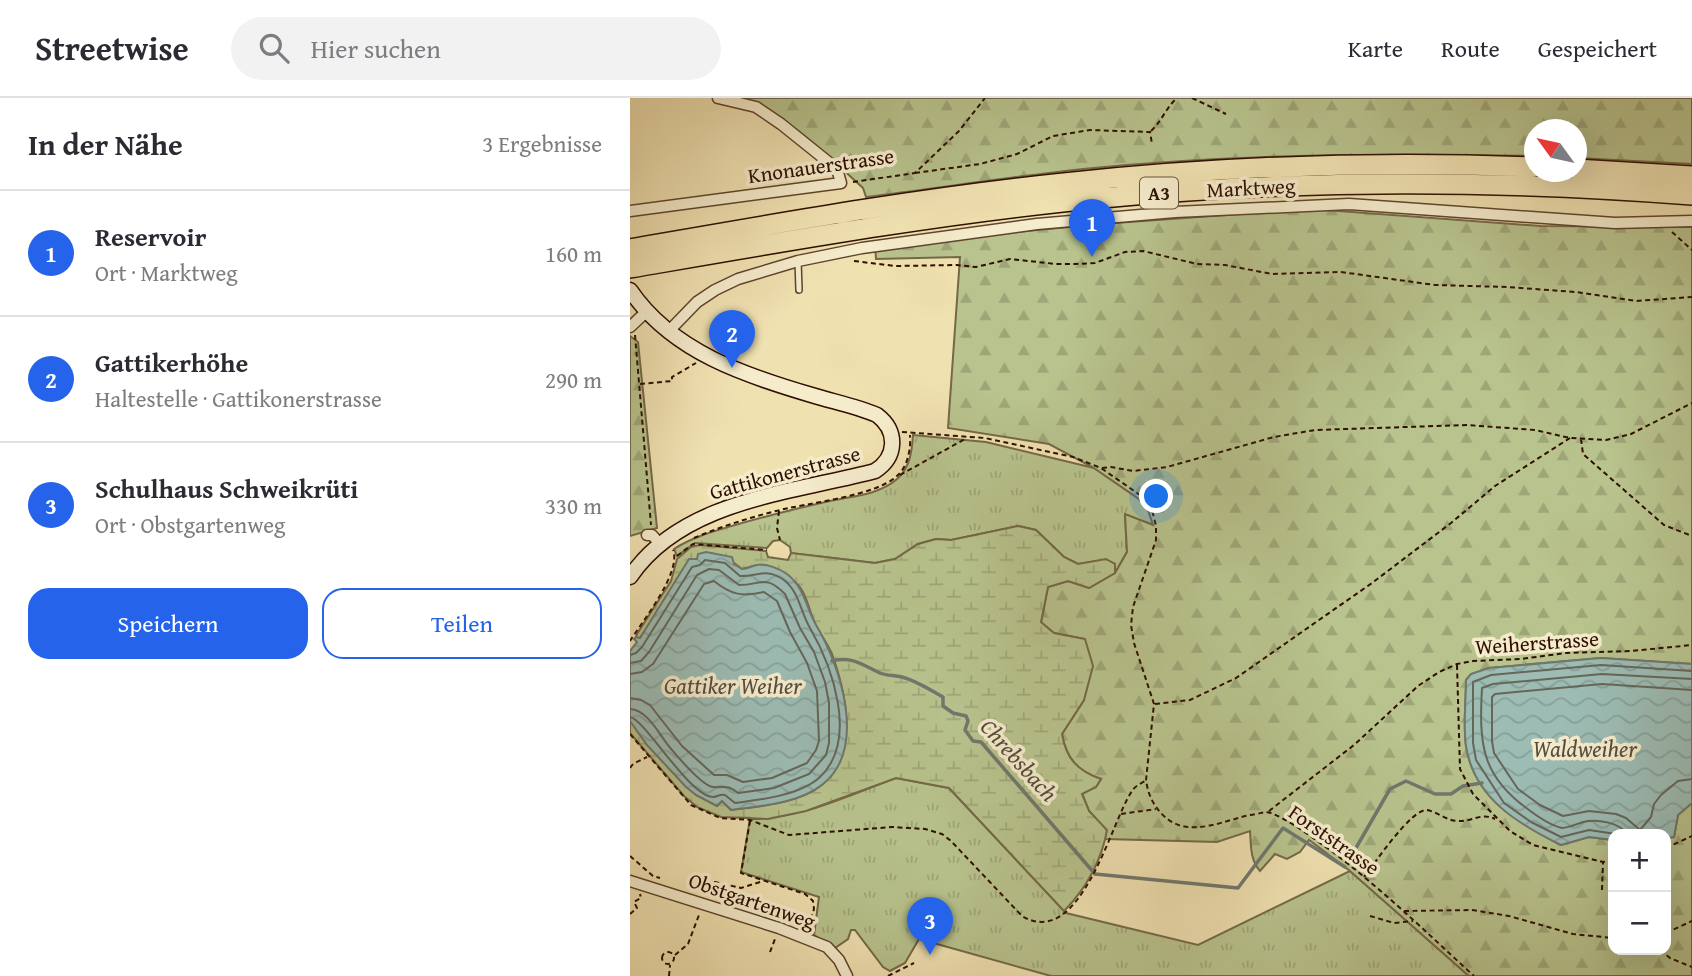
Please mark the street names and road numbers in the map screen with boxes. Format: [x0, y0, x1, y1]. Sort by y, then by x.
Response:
street label: Knonauerstrasse [746, 140, 896, 191]
street label: Marktweg [1206, 170, 1297, 205]
road number: A3 [1140, 178, 1178, 208]
street label: Gattikonerstrasse [706, 437, 864, 508]
street label: Weiherstrasse [1474, 623, 1600, 662]
street label: Forststrasse [1282, 797, 1386, 883]
street label: Obstgartenweg [685, 864, 820, 937]

